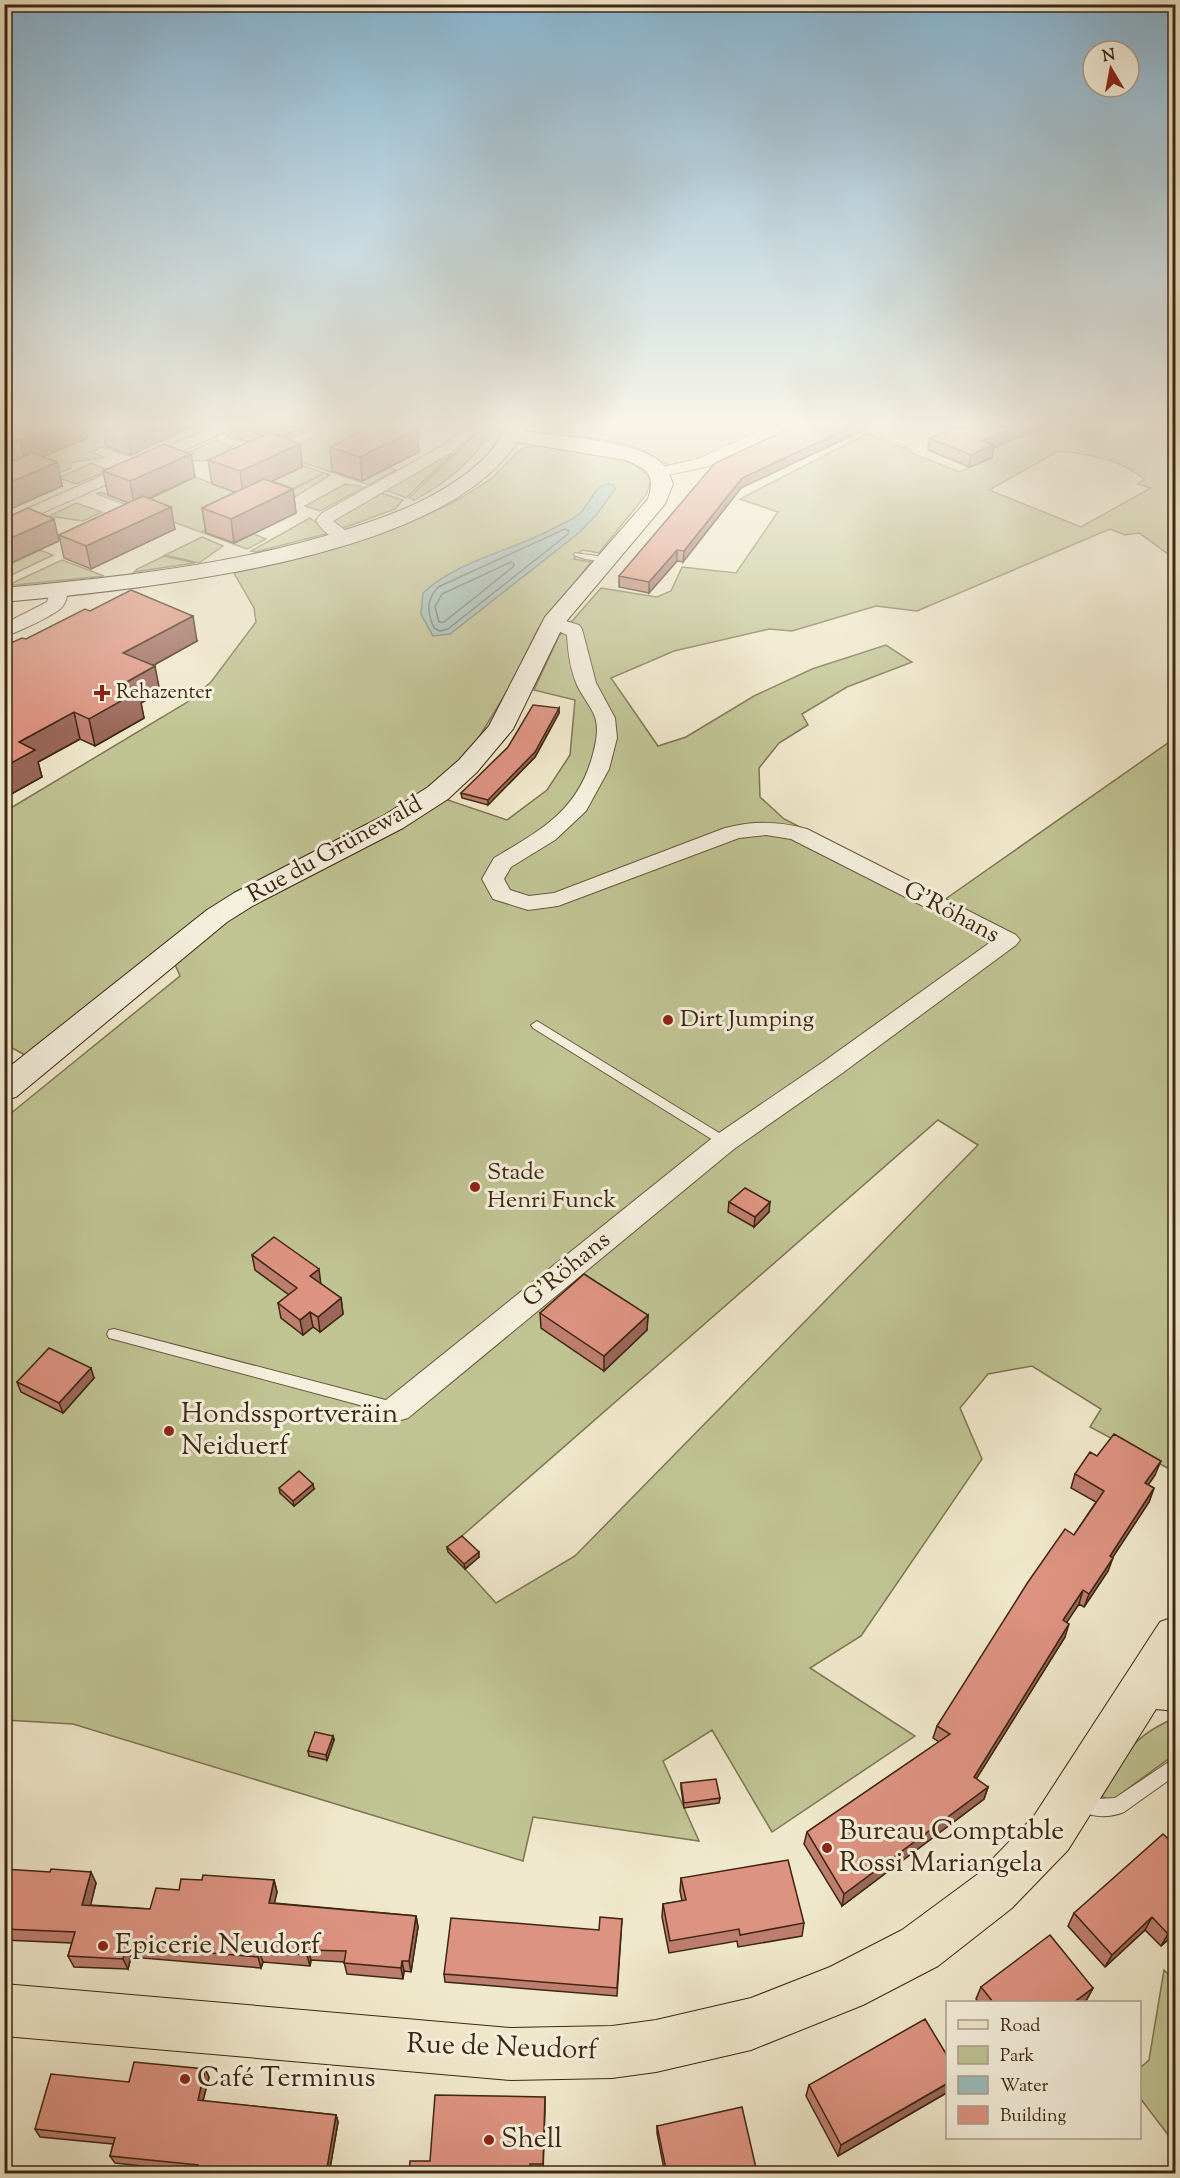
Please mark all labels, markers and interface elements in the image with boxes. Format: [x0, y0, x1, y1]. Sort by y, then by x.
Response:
north arrow [1081, 39, 1141, 99]
text: N [1101, 44, 1117, 69]
place label: Rehazenter [116, 679, 213, 708]
marker: Rehazenter [93, 684, 111, 702]
street label: Rue du Grünewald [241, 788, 429, 912]
street label: G'Röhans [897, 874, 1005, 952]
place label: Dirt Jumping [680, 1003, 814, 1037]
marker: Dirt Jumping [661, 1013, 675, 1027]
place label: Stade Henri Funck [487, 1156, 617, 1218]
marker: Stade Henri Funck [468, 1180, 482, 1194]
street label: G'Röhans [516, 1224, 618, 1316]
place label: Hondssportveräin Neiduerf [181, 1395, 398, 1467]
marker: Hondssportveräin Neiduerf [162, 1424, 176, 1438]
place label: Bureau Comptable Rossi Mariangela [839, 1812, 1064, 1884]
marker: Bureau Comptable Rossi Mariangela [820, 1841, 834, 1855]
place label: Epicerie Neudorf [115, 1926, 322, 1966]
marker: Epicerie Neudorf [96, 1939, 110, 1953]
legend [946, 2001, 1141, 2139]
text: Road [1000, 2014, 1040, 2040]
street label: Rue de Neudorf [406, 2025, 600, 2071]
text: Park [1000, 2044, 1035, 2070]
place label: Café Terminus [197, 2059, 375, 2099]
marker: Café Terminus [178, 2072, 192, 2086]
text: Water [1000, 2074, 1049, 2100]
text: Building [1000, 2104, 1066, 2130]
place label: Shell [501, 2120, 563, 2160]
marker: Shell [482, 2133, 496, 2147]

